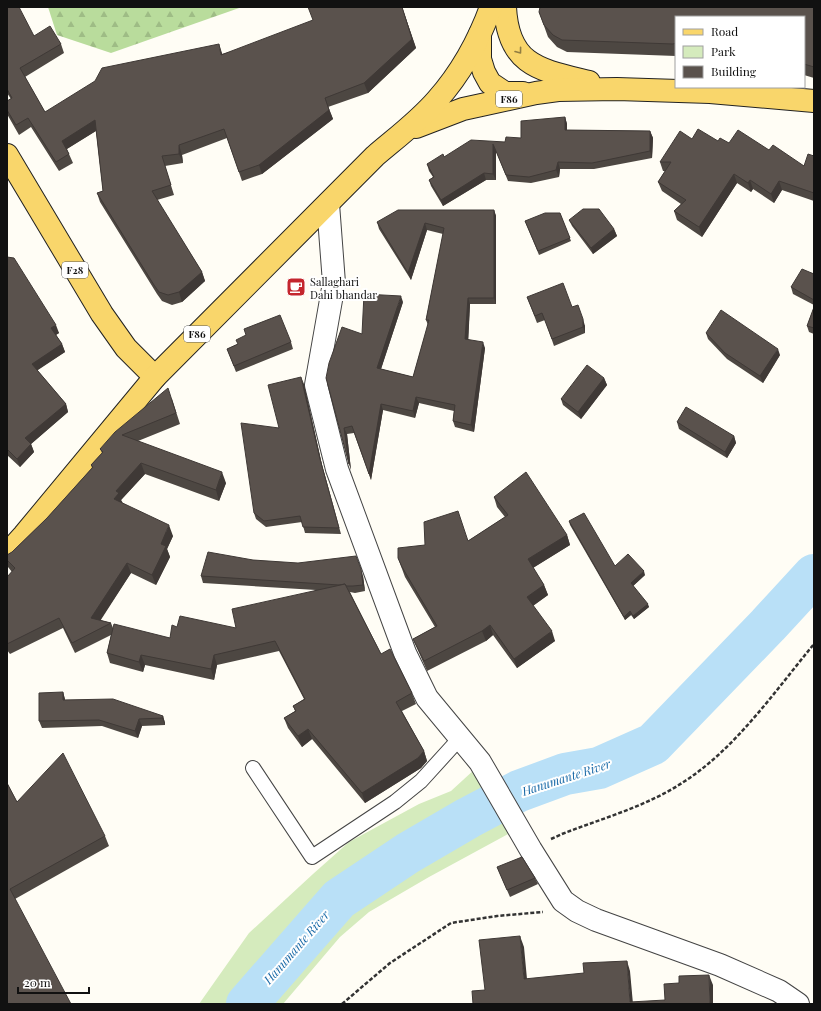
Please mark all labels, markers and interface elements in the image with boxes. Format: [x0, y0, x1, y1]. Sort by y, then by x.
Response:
legend [675, 16, 805, 88]
text: Road [711, 23, 738, 39]
text: Park [711, 43, 736, 59]
one-way arrow [514, 47, 521, 54]
text: Building [711, 63, 757, 79]
road number: F86 [496, 91, 522, 107]
road number: F28 [62, 262, 88, 278]
place label: Sallaghari Dahi bhandar [310, 274, 377, 302]
cafe icon: Sallaghari Dahi bhandar [285, 276, 307, 298]
road number: F86 [184, 326, 210, 342]
water label: Hanumante River [519, 755, 613, 799]
water label: Hanumante River [259, 906, 333, 988]
scale bar [18, 969, 89, 995]
text: 20 m [24, 974, 51, 990]

